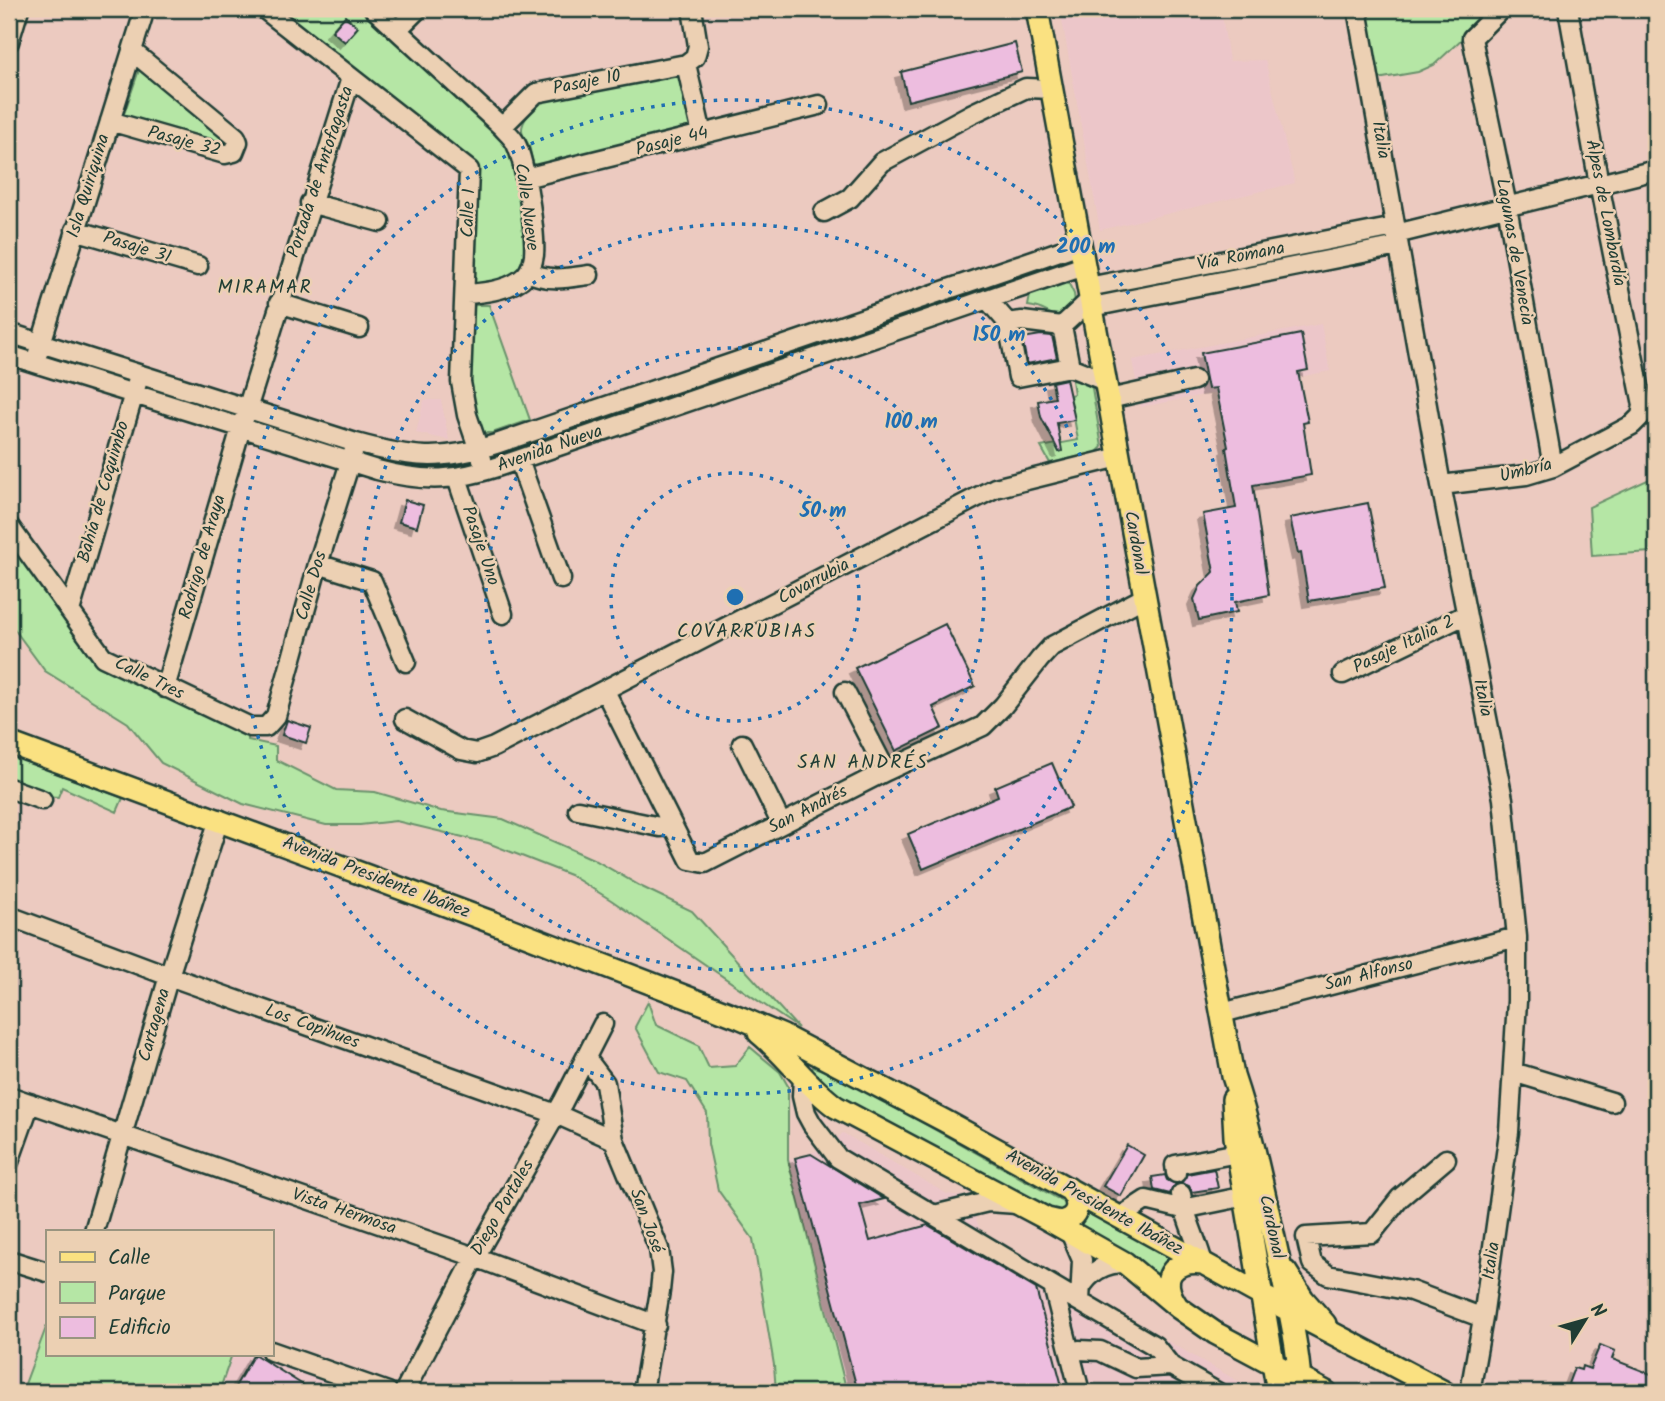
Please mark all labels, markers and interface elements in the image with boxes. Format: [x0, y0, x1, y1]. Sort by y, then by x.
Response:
street label: Pasaje 10 [550, 62, 624, 104]
street label: Portada de Antofagasta [280, 82, 362, 262]
street label: Pasaje 32 [144, 118, 224, 166]
street label: Pasaje 44 [633, 119, 712, 165]
street label: Italia [1362, 119, 1398, 161]
street label: Isla Quiriquina [59, 130, 119, 242]
street label: Alpes de Lombardía [1577, 137, 1633, 289]
street label: Calle Nueve [506, 161, 546, 253]
street label: Lagunas de Venecia [1487, 176, 1541, 328]
street label: Calle 1 [454, 188, 484, 238]
street label: Pasaje 31 [99, 224, 175, 272]
text: 200 m [1056, 231, 1116, 264]
street label: Vía Romana [1195, 234, 1287, 280]
district label: MIRAMAR [217, 273, 313, 303]
text: 150 m [972, 319, 1026, 352]
text: 100 m [884, 406, 938, 439]
street label: Avenida Nueva [493, 417, 607, 481]
street label: Bahía de Coquimbo [70, 418, 138, 566]
street label: Umbría [1497, 450, 1555, 492]
street label: Rodrigo de Araya [171, 491, 235, 623]
text: 50 m [799, 495, 846, 528]
street label: Pasaje Uno [453, 502, 507, 590]
street label: Cardonal [1115, 509, 1155, 578]
street label: Calle Dos [288, 548, 336, 624]
street label: Covarrubia [773, 551, 855, 613]
centre of rings [723, 585, 747, 609]
street label: Pasaje Italia 2 [1348, 608, 1460, 682]
district label: COVARRUBIAS [677, 617, 817, 647]
street label: Calle Tres [109, 650, 189, 709]
street label: Italia [1464, 676, 1500, 720]
district label: SAN ANDRÉS [797, 748, 929, 778]
street label: San Andrés [763, 777, 853, 842]
street label: Avenida Presidente Ibáñez [278, 829, 474, 927]
street label: San Alfonso [1322, 950, 1416, 1000]
street label: Cartagena [131, 985, 179, 1065]
street label: Los Copihues [261, 996, 364, 1058]
street label: Avenida Presidente Ibáñez [1000, 1142, 1188, 1264]
street label: Diego Portales [464, 1154, 543, 1262]
street label: Vista Hermosa [288, 1181, 400, 1243]
street label: San José [621, 1185, 671, 1258]
street label: Cardonal [1250, 1192, 1292, 1262]
legend [46, 1230, 273, 1356]
street label: Italia [1475, 1240, 1509, 1282]
text: Calle [108, 1242, 151, 1275]
text: Parque [108, 1278, 166, 1311]
north arrow [1550, 1286, 1620, 1356]
text: N [1581, 1297, 1613, 1325]
text: Edificio [108, 1312, 171, 1345]

